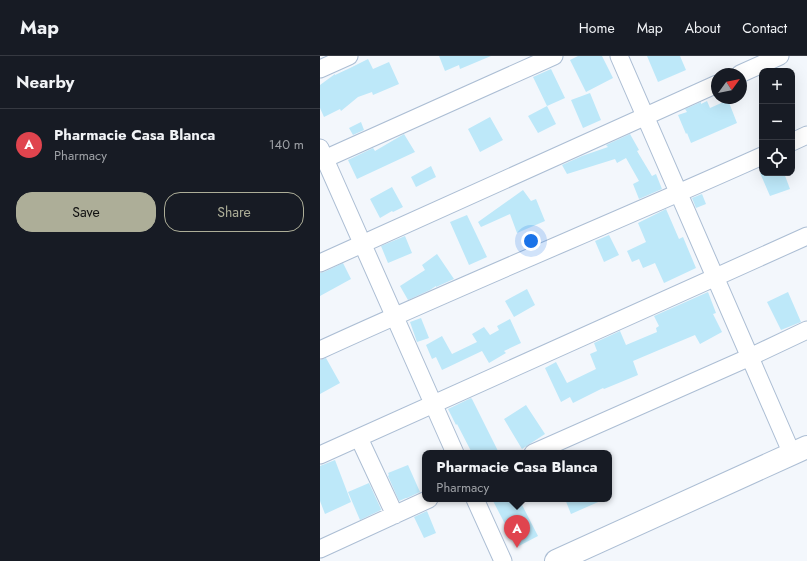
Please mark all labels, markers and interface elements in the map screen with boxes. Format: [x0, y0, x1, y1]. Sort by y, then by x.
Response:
text: Map [20, 14, 59, 41]
text: Home [579, 18, 615, 38]
text: Map [637, 18, 663, 38]
text: About [685, 18, 720, 38]
text: Contact [742, 18, 787, 38]
north arrow [711, 68, 747, 104]
map controls [759, 68, 795, 176]
button: + [759, 68, 795, 104]
text: Nearby [16, 70, 74, 94]
button: − [759, 104, 795, 140]
text: Pharmacie Casa Blanca [54, 124, 215, 146]
text: A [24, 135, 34, 154]
text: 140 m [269, 135, 304, 154]
button: locate [759, 140, 795, 176]
text: Pharmacy [54, 146, 107, 165]
button: Save [16, 192, 156, 232]
button: Share [164, 192, 304, 232]
your location [521, 231, 541, 251]
popup [422, 450, 612, 502]
text: Pharmacie Casa Blanca [436, 456, 598, 478]
text: Pharmacy [436, 478, 489, 497]
pin: A [504, 515, 530, 548]

